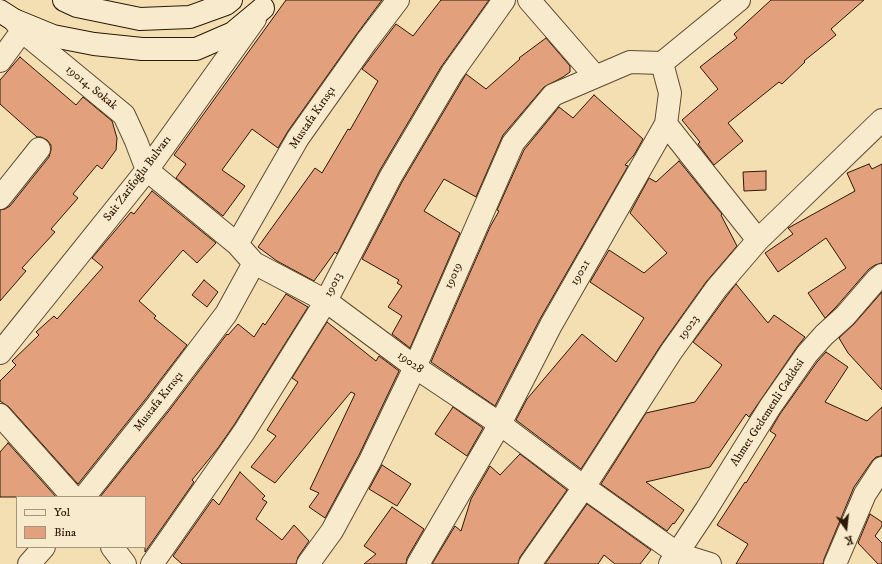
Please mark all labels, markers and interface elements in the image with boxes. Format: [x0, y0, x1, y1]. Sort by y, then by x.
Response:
street label: 19014. Sokak [62, 63, 120, 113]
street label: Mustafa Kırısçı [287, 84, 339, 152]
street label: Sait Zarifoğlu Bulvarı [101, 133, 175, 225]
street label: 19021 [568, 258, 594, 288]
street label: 19019 [442, 261, 466, 291]
street label: 19013 [322, 270, 346, 300]
street label: 19023 [675, 313, 703, 343]
street label: 19028 [394, 349, 426, 377]
street label: Ahmet Gedemenli Caddesi [728, 357, 808, 469]
street label: Mustafa Kırısçı [131, 369, 187, 435]
legend [16, 496, 146, 548]
text: Yol [54, 505, 70, 520]
north arrow [826, 508, 866, 548]
text: Bina [54, 525, 76, 540]
text: K [844, 532, 855, 547]

